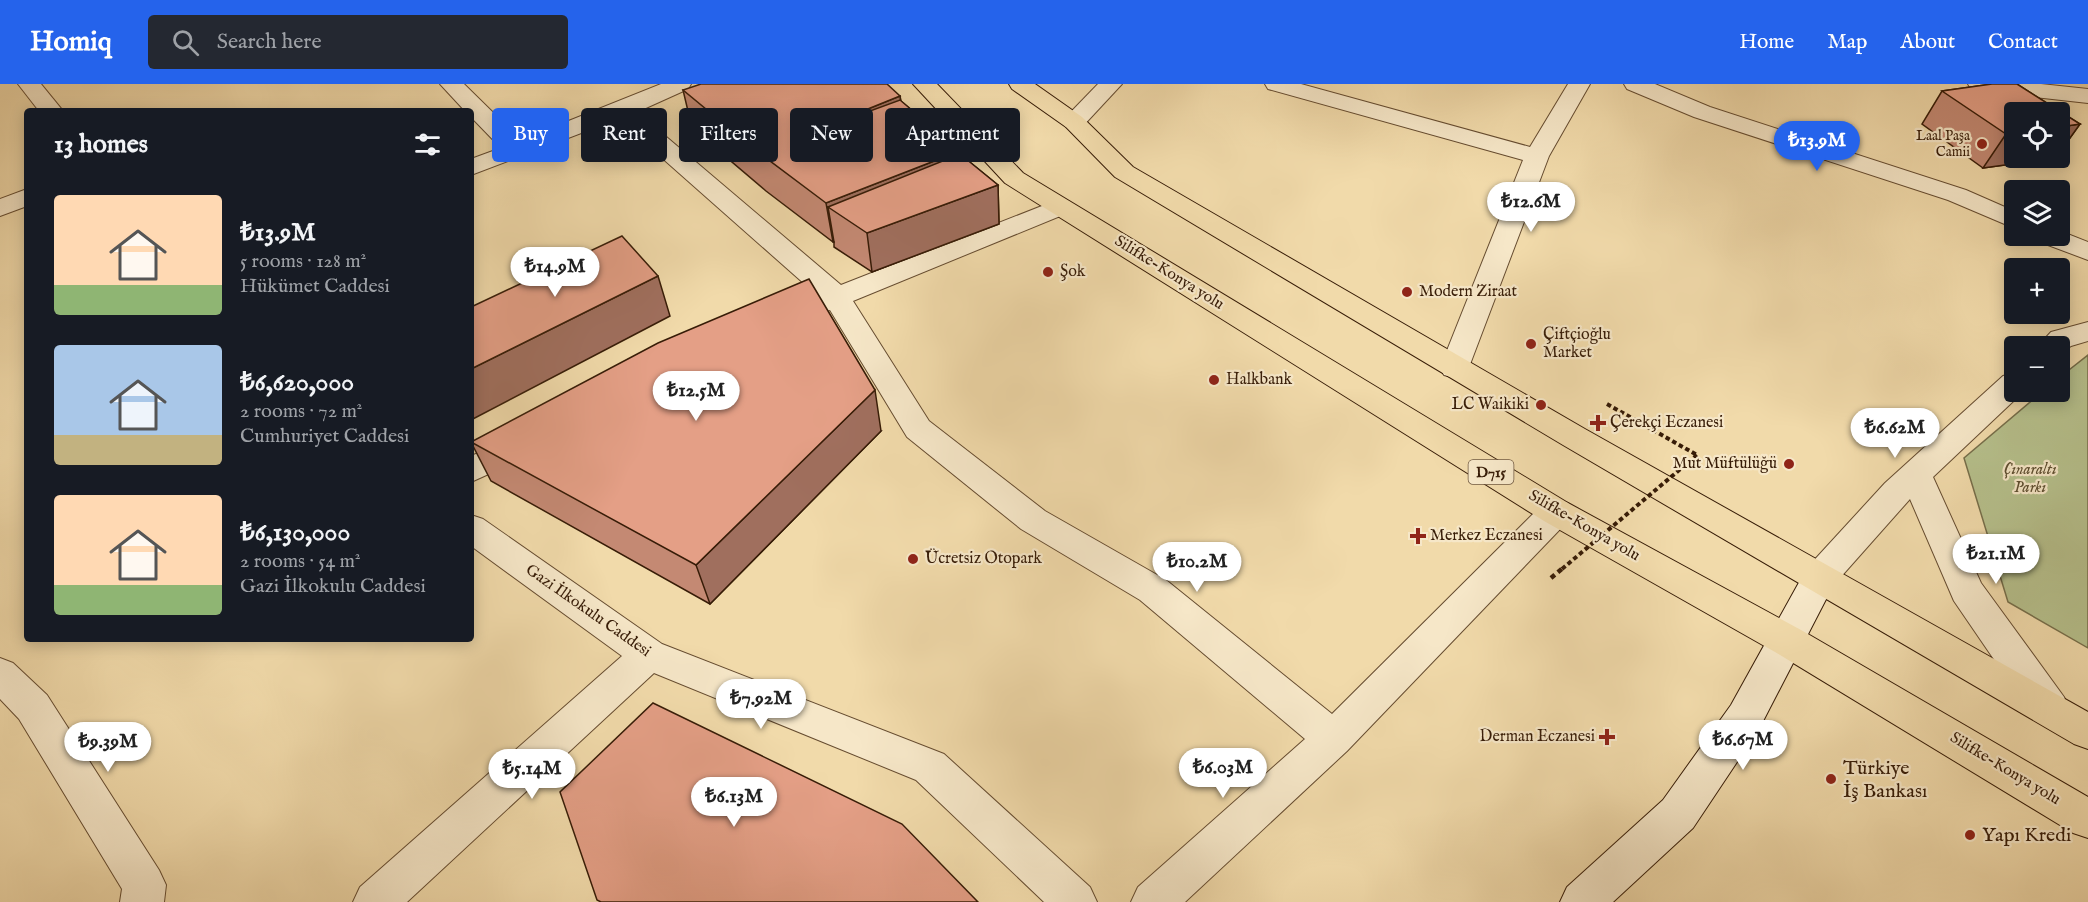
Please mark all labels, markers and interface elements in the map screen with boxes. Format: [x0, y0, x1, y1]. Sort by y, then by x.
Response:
search box [148, 15, 568, 69]
text: Homiq [30, 25, 112, 60]
icon: search [169, 26, 202, 59]
text: Search here [217, 28, 322, 56]
text: Home [1739, 29, 1794, 56]
text: Map [1827, 29, 1867, 56]
text: About [1900, 29, 1955, 56]
text: Contact [1988, 29, 2058, 56]
map controls [2004, 102, 2070, 402]
button: locate [2004, 102, 2070, 168]
chip: Buy [492, 108, 569, 162]
chip: Rent [581, 108, 667, 162]
chip: Filters [679, 108, 778, 162]
chip: New [790, 108, 873, 162]
chip: Apartment [885, 108, 1020, 162]
pin: ₺13.9M [1768, 121, 1866, 172]
place label: Laal Paşa Camii [1916, 127, 1971, 161]
text: 13 homes [54, 128, 148, 161]
icon: filters [411, 128, 444, 161]
text: ₺13.9M [1788, 128, 1846, 153]
marker: Laal Paşa Camii [1975, 137, 1989, 151]
button: layers [2004, 180, 2070, 246]
pin: ₺12.6M [1482, 182, 1580, 233]
text: ₺12.6M [1501, 189, 1561, 214]
text: ₺13.9M [240, 216, 316, 249]
icon: home [102, 219, 174, 291]
street label: Silifke-Konya yolu [1110, 231, 1228, 315]
pin: ₺14.9M [506, 247, 604, 298]
text: 5 rooms · 128 m² [240, 249, 366, 274]
text: ₺14.9M [525, 254, 585, 279]
button: + [2004, 258, 2070, 324]
place label: Şok [1060, 262, 1086, 282]
marker: Şok [1041, 265, 1055, 279]
text: Hükümet Caddesi [240, 274, 390, 299]
place label: Modern Ziraat [1419, 282, 1517, 302]
marker: Modern Ziraat [1400, 285, 1414, 299]
place label: Çiftçioğlu Market [1543, 325, 1611, 363]
button: − [2004, 336, 2070, 402]
marker: Çiftçioğlu Market [1524, 337, 1538, 351]
text: ₺6,620,000 [240, 366, 354, 399]
icon: home [102, 369, 174, 441]
place label: Halkbank [1226, 370, 1293, 390]
pin: ₺12.5M [647, 371, 745, 422]
marker: Halkbank [1207, 373, 1221, 387]
text: ₺12.5M [667, 378, 725, 403]
place label: LC Waikiki [1452, 395, 1529, 415]
marker: LC Waikiki [1534, 398, 1548, 412]
text: 2 rooms · 72 m² [240, 399, 362, 424]
pin: ₺6.62M [1846, 408, 1944, 459]
place label: Çerekçi Eczanesi [1610, 413, 1723, 433]
text: ₺6.62M [1865, 415, 1925, 440]
marker: Çerekçi Eczanesi [1591, 416, 1605, 430]
text: Cumhuriyet Caddesi [240, 424, 409, 449]
place label: Mut Müftülüğü [1673, 454, 1777, 474]
marker: Mut Müftülüğü [1782, 457, 1796, 471]
road number: D715 [1468, 460, 1514, 484]
park label: Çınaraltı Parkı [2003, 460, 2057, 498]
street label: Silifke-Konya yolu [1525, 486, 1643, 566]
text: ₺6,130,000 [240, 516, 350, 549]
icon: home [102, 519, 174, 591]
place label: Merkez Eczanesi [1430, 526, 1543, 546]
marker: Merkez Eczanesi [1411, 529, 1425, 543]
pin: ₺21.1M [1947, 534, 2045, 585]
text: ₺21.1M [1967, 541, 2025, 566]
pin: ₺10.2M [1148, 542, 1246, 593]
place label: Ücretsiz Otopark [925, 548, 1042, 569]
text: 2 rooms · 54 m² [240, 549, 361, 574]
text: ₺10.2M [1166, 549, 1228, 574]
marker: Ücretsiz Otopark [906, 552, 920, 566]
street label: Gazi İlkokulu Caddesi [521, 559, 656, 662]
text: Gazi İlkokulu Caddesi [240, 574, 426, 599]
pin: ₺7.92M [712, 679, 810, 730]
text: ₺7.92M [730, 686, 792, 711]
pin: ₺6.67M [1694, 720, 1792, 771]
pin: ₺9.39M [59, 722, 157, 773]
place label: Derman Eczanesi [1480, 727, 1595, 747]
text: ₺6.67M [1713, 727, 1773, 752]
street label: Silifke-Konya yolu [1946, 728, 2064, 810]
text: ₺9.39M [78, 729, 138, 754]
marker: Derman Eczanesi [1600, 730, 1614, 744]
pin: ₺6.03M [1174, 748, 1272, 799]
pin: ₺5.14M [483, 749, 581, 800]
text: ₺6.03M [1193, 755, 1253, 780]
text: ₺5.14M [502, 756, 562, 781]
place label: Türkiye İş Bankası [1843, 756, 1927, 804]
marker: Türkiye İş Bankası [1824, 772, 1838, 786]
pin: ₺6.13M [685, 777, 783, 828]
text: ₺6.13M [705, 784, 763, 809]
place label: Yapı Kredi [1982, 823, 2071, 848]
marker: Yapı Kredi [1963, 828, 1977, 842]

